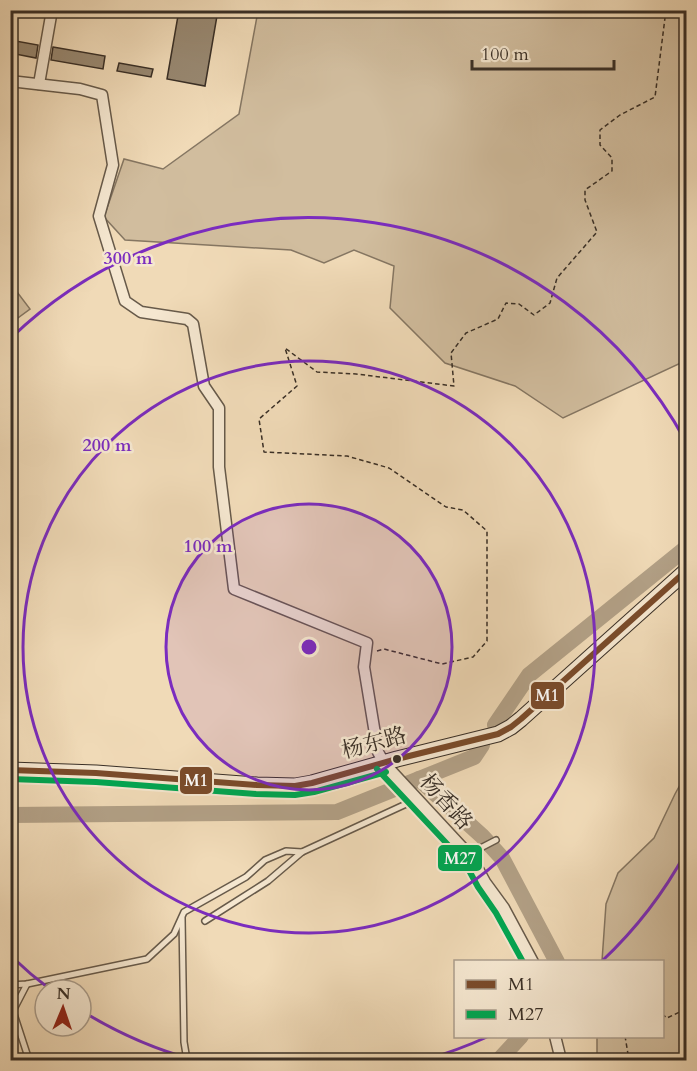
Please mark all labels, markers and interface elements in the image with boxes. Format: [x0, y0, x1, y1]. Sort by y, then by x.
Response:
scale bar [472, 33, 614, 71]
text: 100 m [481, 42, 529, 67]
text: 300 m [103, 246, 153, 271]
text: 200 m [82, 433, 132, 458]
text: 100 m [183, 534, 233, 559]
centre of rings [299, 637, 319, 657]
line badge: M1 [530, 681, 565, 710]
text: M1 [535, 685, 559, 707]
street label: 杨东路 [338, 720, 410, 766]
unlabelled marker [391, 753, 403, 765]
line badge: M1 [179, 766, 213, 795]
street label: 杨香路 [413, 767, 479, 837]
text: M1 [184, 770, 208, 792]
line badge: M27 [437, 844, 483, 872]
text: M27 [444, 848, 476, 870]
legend [454, 960, 664, 1038]
text: M1 [508, 972, 534, 997]
north arrow [33, 978, 93, 1038]
text: N [56, 983, 71, 1005]
text: M27 [508, 1002, 543, 1027]

